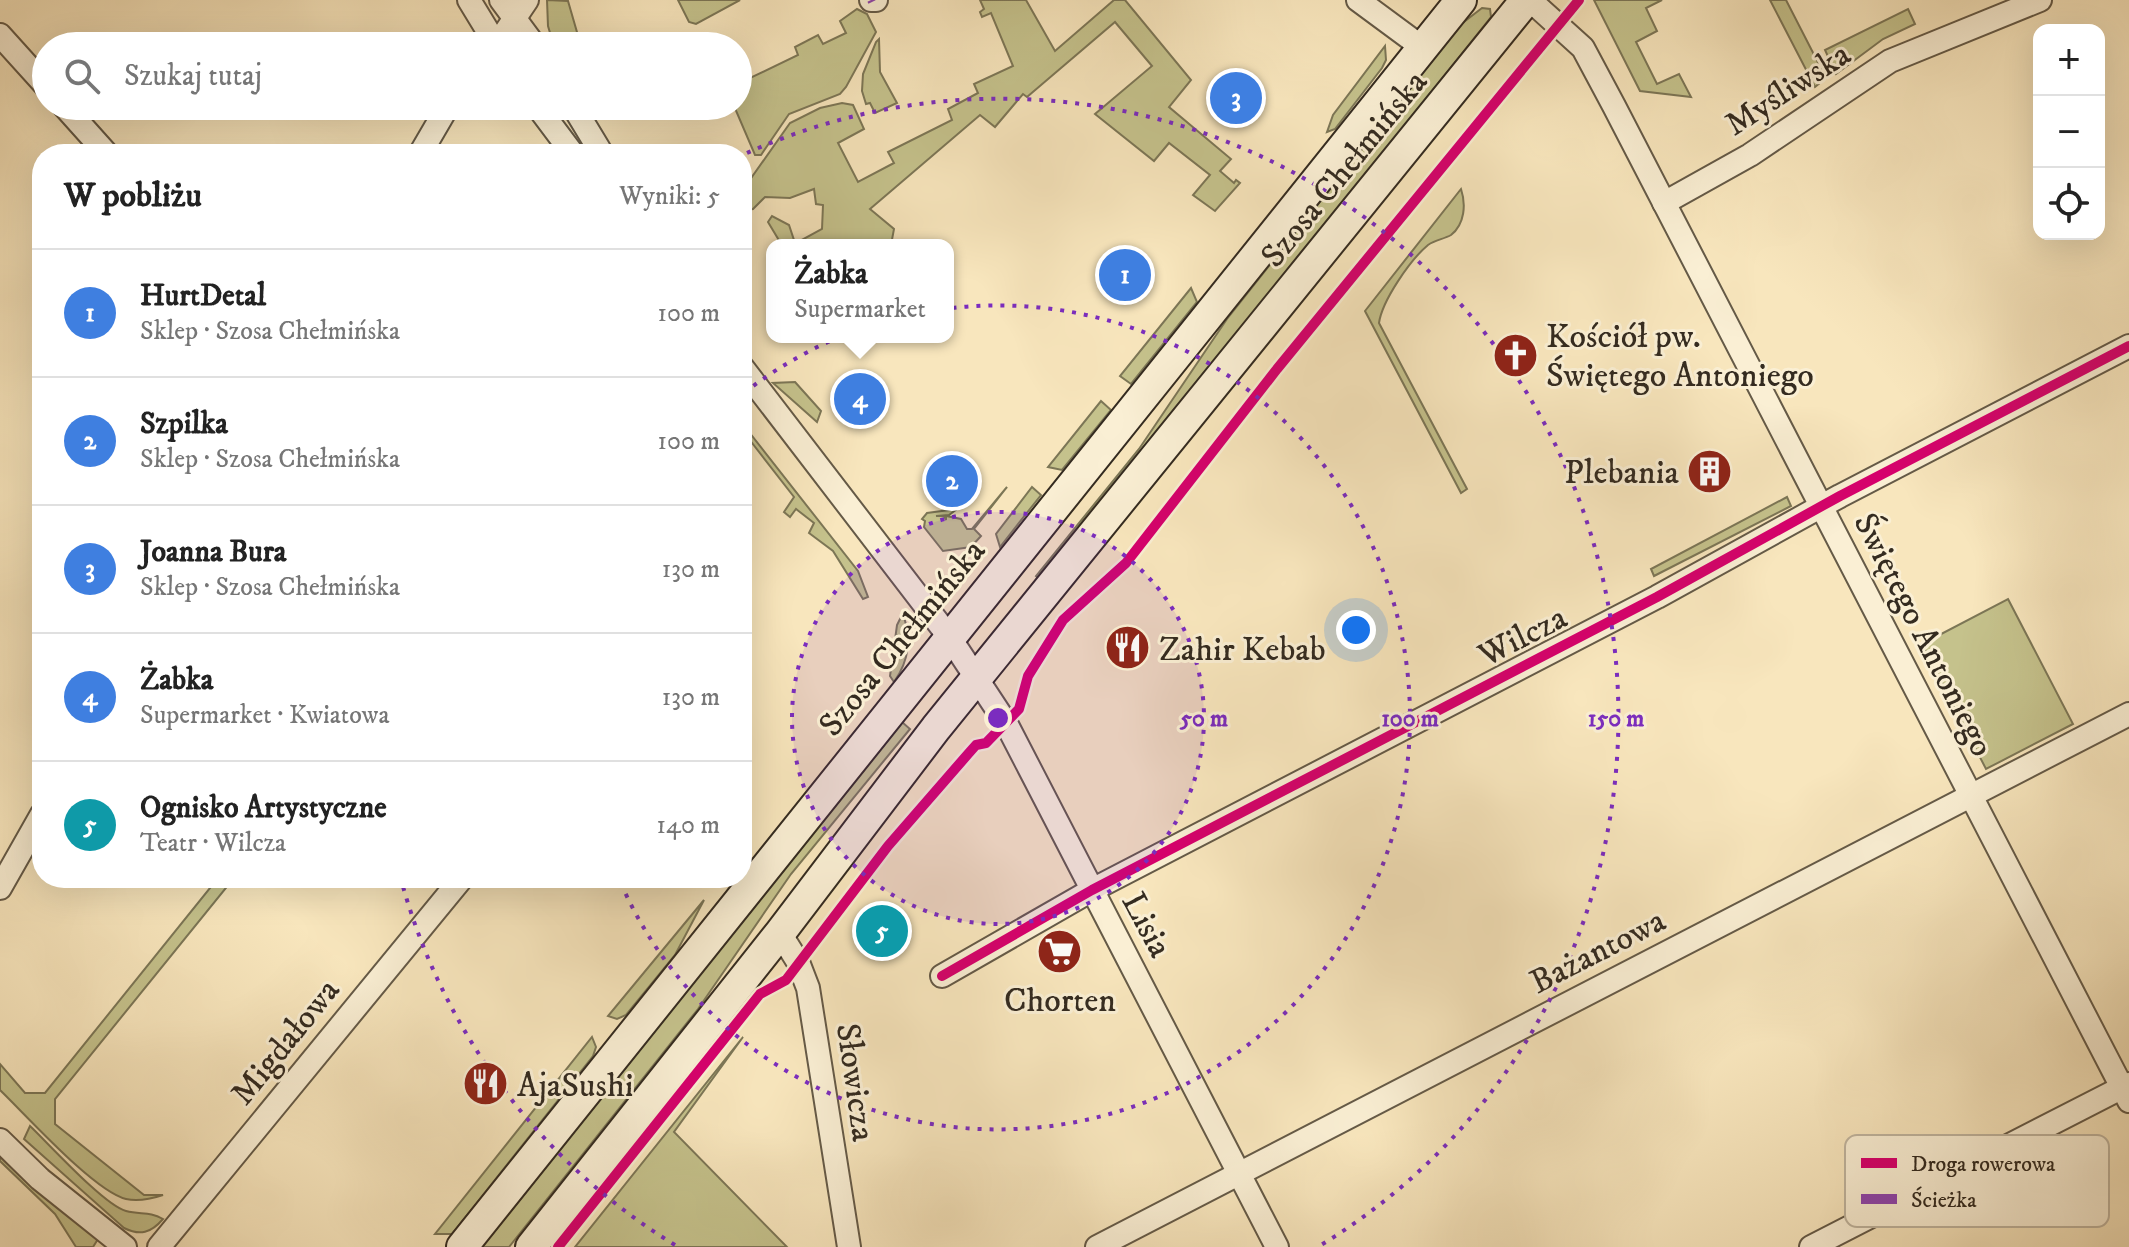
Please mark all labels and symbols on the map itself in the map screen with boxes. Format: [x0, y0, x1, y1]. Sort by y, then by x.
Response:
street label: Myśliwska [1717, 33, 1859, 146]
street label: Szosa Chełmińska [1252, 62, 1437, 276]
pin: 3 [1210, 68, 1262, 128]
pin: 1 [1099, 245, 1151, 305]
place label: Kościół pw. Świętego Antoniego [1546, 316, 1814, 397]
church icon: Kościół pw. Świętego Antoniego [1491, 331, 1539, 379]
pin: 4 [834, 369, 886, 429]
building icon: Plebania [1686, 447, 1734, 495]
pin: 2 [926, 451, 978, 511]
place label: Plebania [1564, 452, 1680, 494]
street label: Świętego Antoniego [1844, 506, 2003, 764]
street label: Szosa Chełmińska [810, 531, 995, 745]
street label: Wilcza [1471, 597, 1575, 677]
your location [1336, 610, 1376, 650]
restaurant icon: Zahir Kebab [1104, 624, 1152, 672]
place label: Zahir Kebab [1159, 629, 1326, 671]
centre of rings [984, 704, 1012, 732]
text: 50 m [1179, 704, 1228, 734]
text: 100 m [1381, 704, 1439, 734]
text: 150 m [1588, 704, 1644, 734]
street label: Lisia [1112, 885, 1181, 965]
street label: Bażantowa [1523, 900, 1673, 1004]
pin: 5 [856, 901, 908, 961]
supermarket icon: Chorten [1036, 927, 1084, 975]
street label: Migdałowa [222, 970, 350, 1114]
place label: Chorten [1004, 980, 1116, 1022]
street label: Słowicza [826, 1021, 884, 1145]
restaurant icon: AjaSushi [462, 1060, 510, 1108]
place label: AjaSushi [517, 1065, 633, 1107]
legend [1845, 1135, 2109, 1227]
text: Droga rowerowa [1911, 1151, 2056, 1178]
text: Ścieżka [1911, 1186, 1977, 1214]

